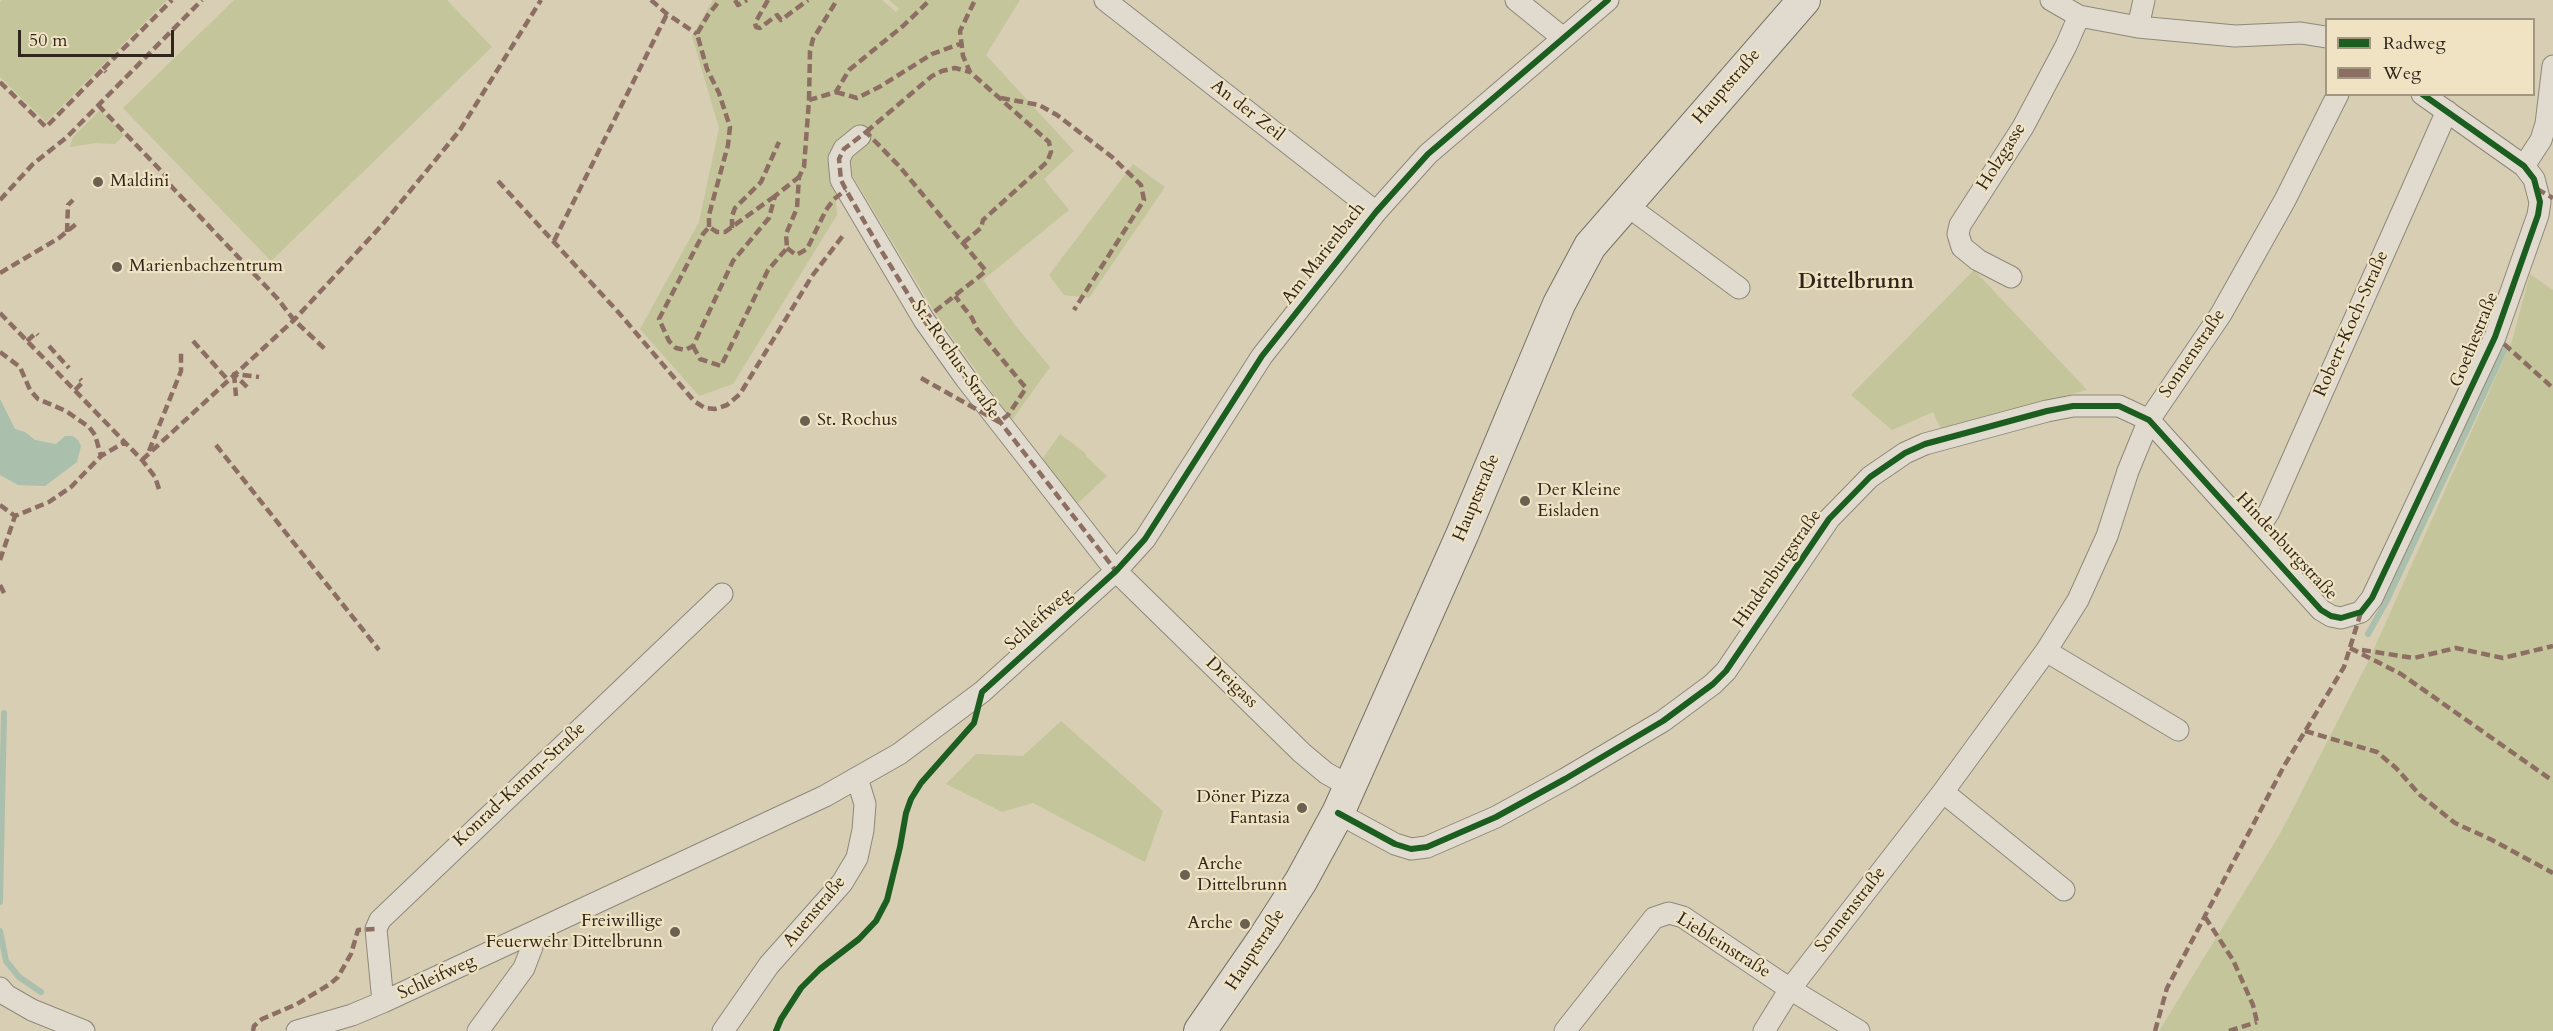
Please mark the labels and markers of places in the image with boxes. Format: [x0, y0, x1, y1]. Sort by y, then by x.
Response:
place label: Maldini [110, 171, 169, 193]
marker: Maldini [91, 175, 105, 189]
place label: Marienbachzentrum [129, 256, 283, 278]
marker: Marienbachzentrum [110, 260, 124, 274]
place label: St. Rochus [817, 410, 897, 432]
marker: St. Rochus [798, 414, 812, 428]
place label: Der Kleine Eisladen [1537, 480, 1621, 522]
marker: Der Kleine Eisladen [1518, 494, 1532, 508]
place label: Döner Pizza Fantasia [1196, 787, 1290, 830]
marker: Döner Pizza Fantasia [1295, 801, 1309, 815]
place label: Arche Dittelbrunn [1197, 854, 1287, 896]
marker: Arche Dittelbrunn [1178, 868, 1192, 882]
place label: Freiwillige Feuerwehr Dittelbrunn [486, 911, 663, 954]
place label: Arche [1187, 913, 1233, 935]
marker: Arche [1238, 917, 1252, 931]
marker: Freiwillige Feuerwehr Dittelbrunn [668, 925, 682, 939]

